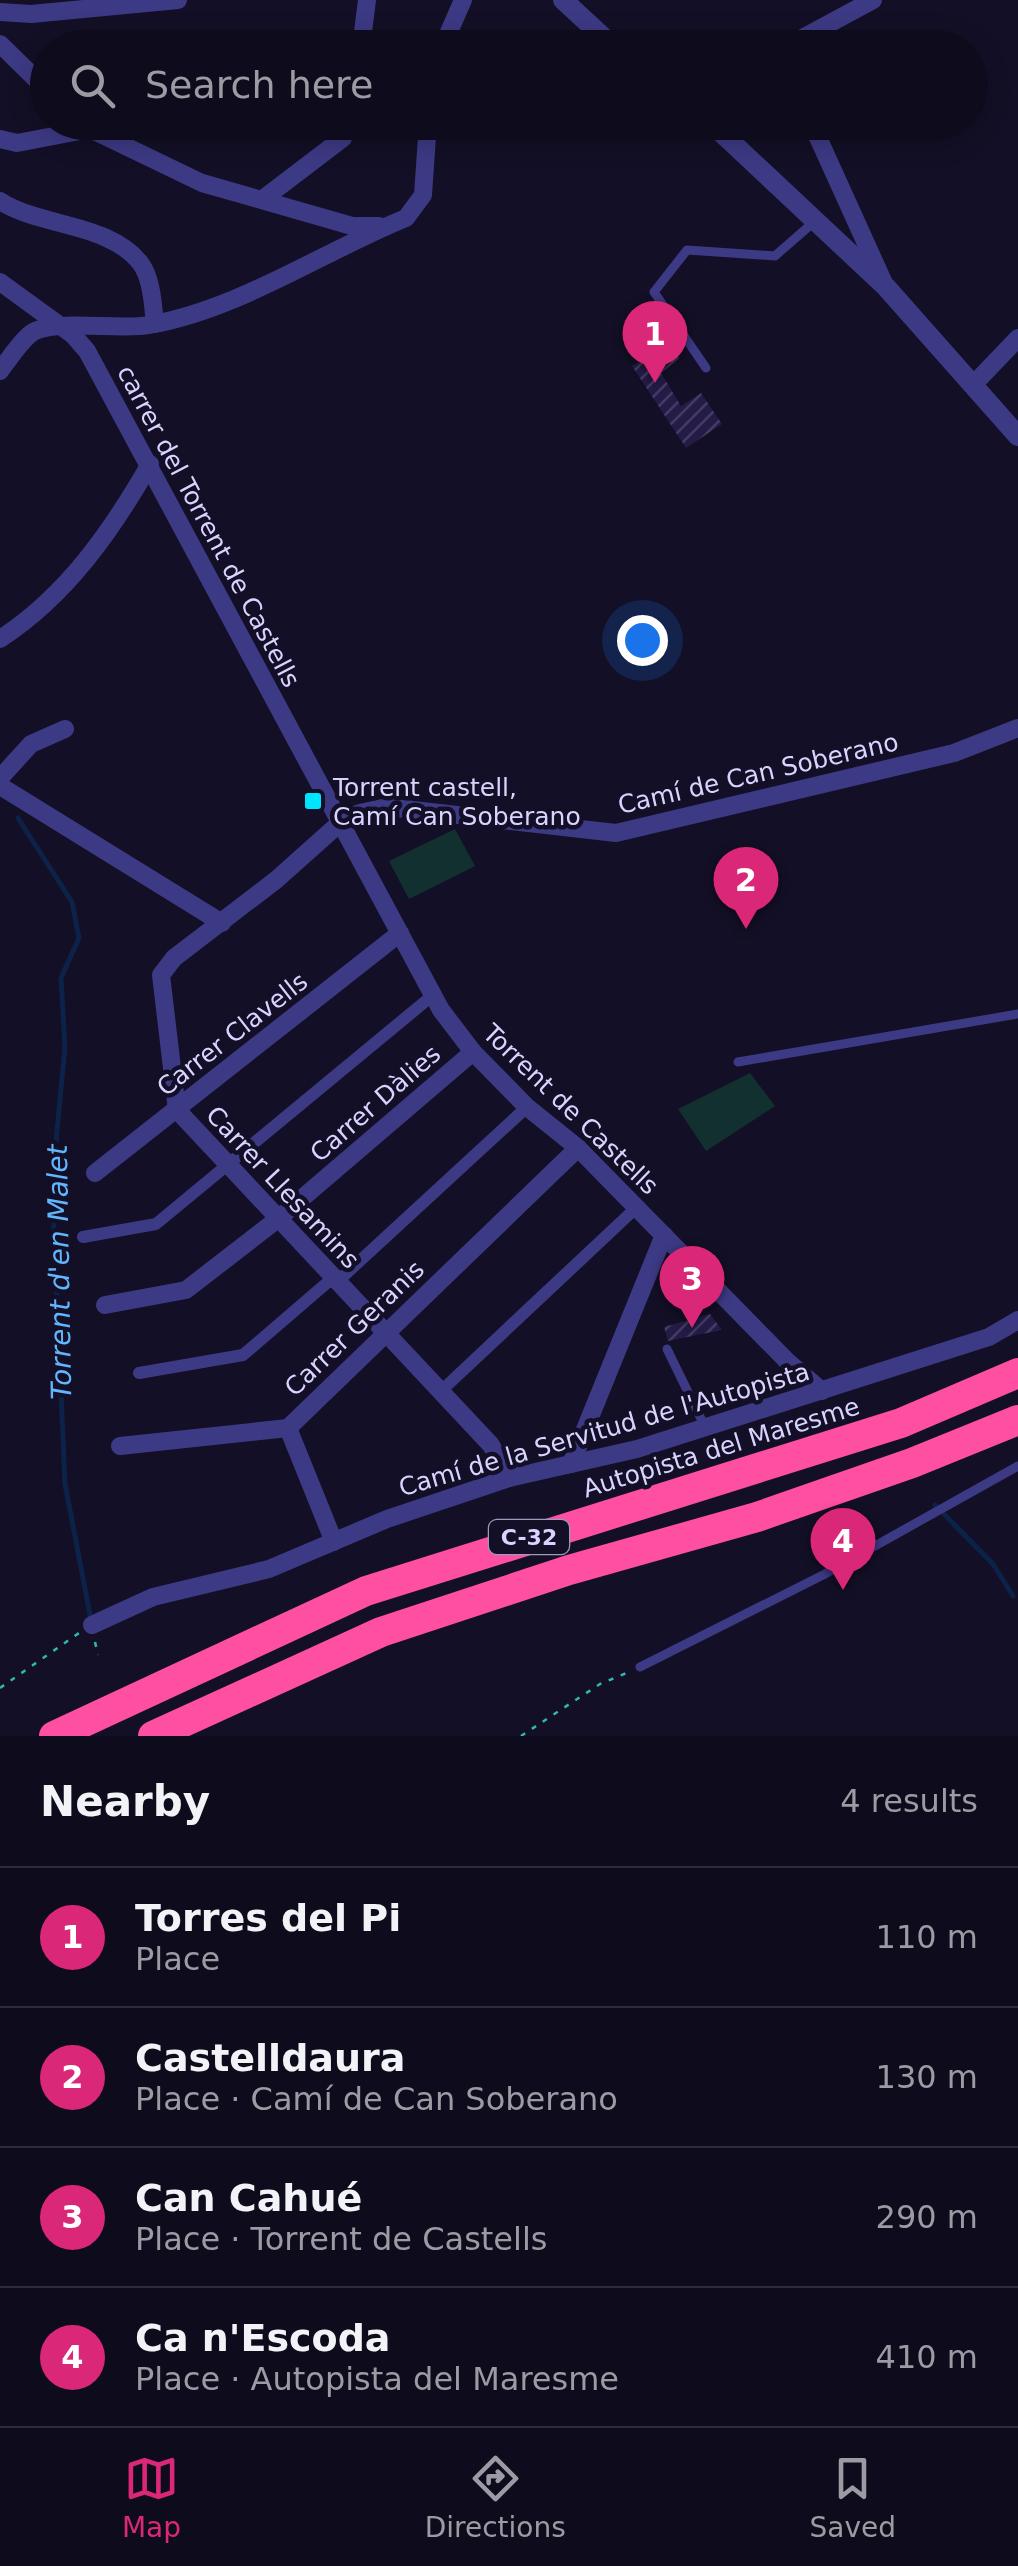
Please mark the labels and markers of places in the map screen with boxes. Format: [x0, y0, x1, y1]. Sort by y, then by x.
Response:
pin: 1 [622, 300, 688, 383]
place label: Torrent castell, Camí Can Soberano [332, 773, 581, 831]
marker: Torrent castell, Camí Can Soberano [302, 790, 324, 812]
pin: 2 [714, 846, 778, 929]
pin: 3 [660, 1246, 724, 1328]
pin: 4 [810, 1508, 876, 1590]

